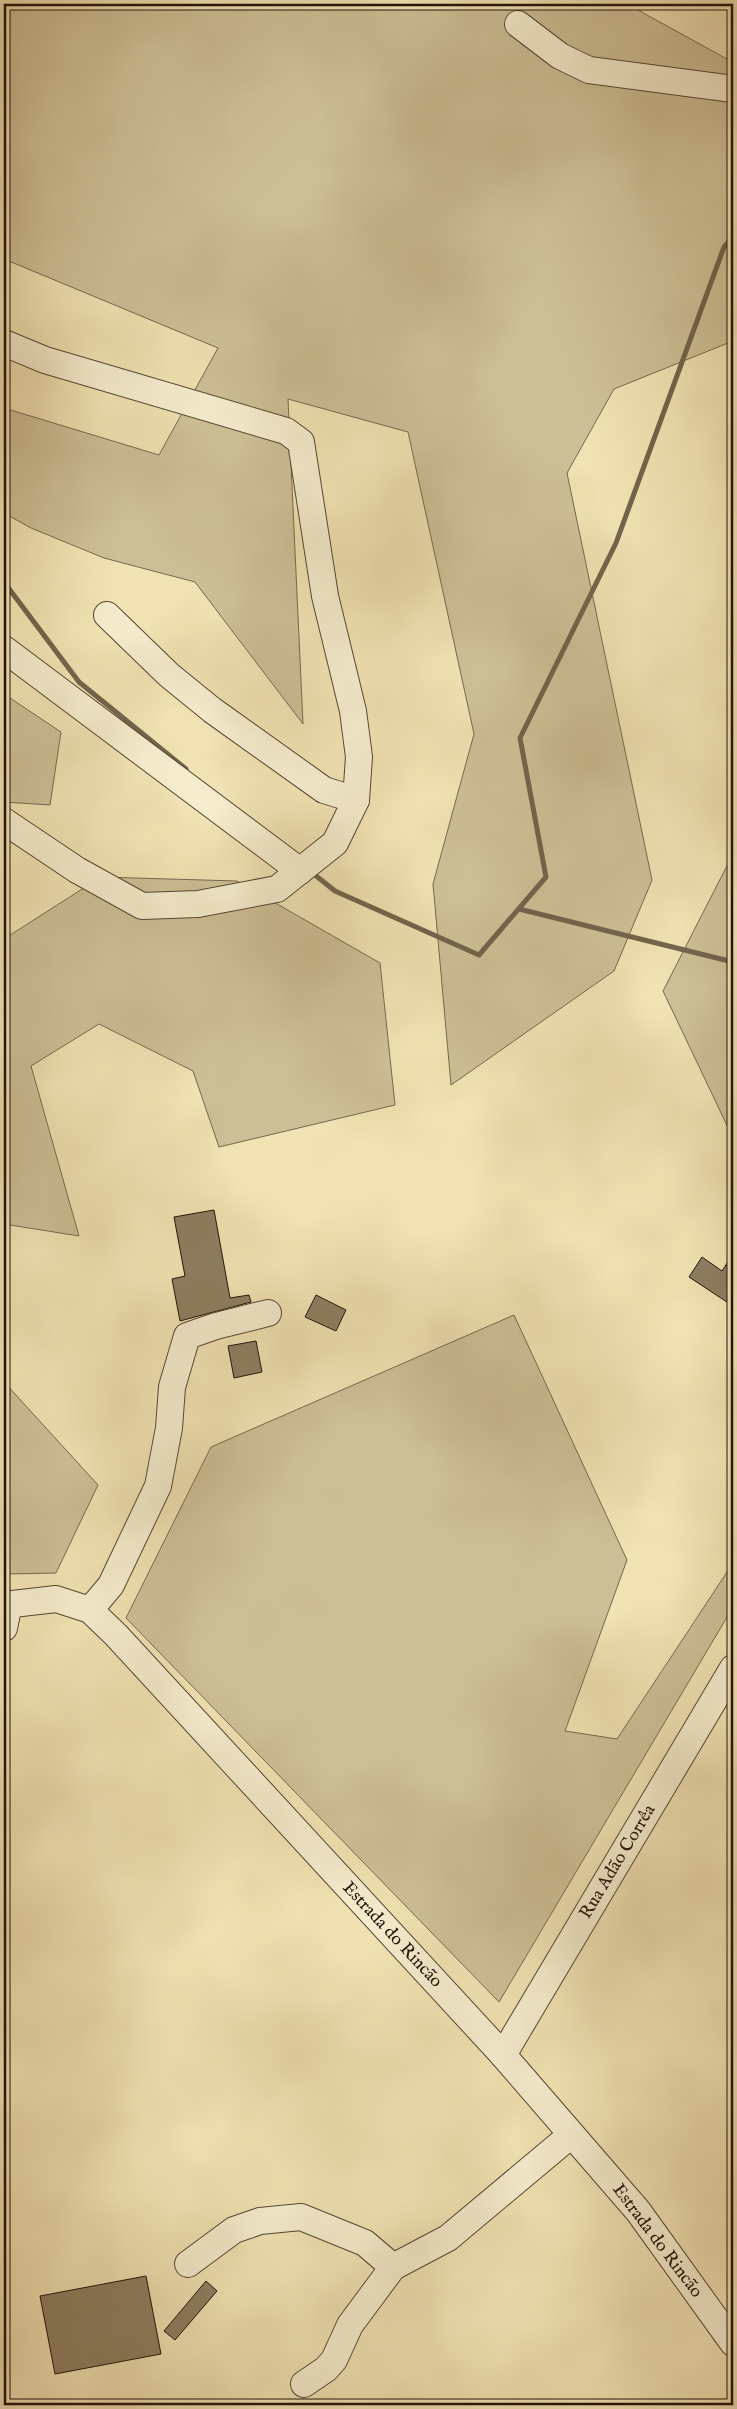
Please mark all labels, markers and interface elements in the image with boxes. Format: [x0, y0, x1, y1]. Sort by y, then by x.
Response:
street label: Rua Adão Corrêa [575, 1800, 661, 1923]
street label: Estrada do Rincão [337, 1877, 447, 1993]
street label: Estrada do Rincão [607, 2179, 708, 2303]

